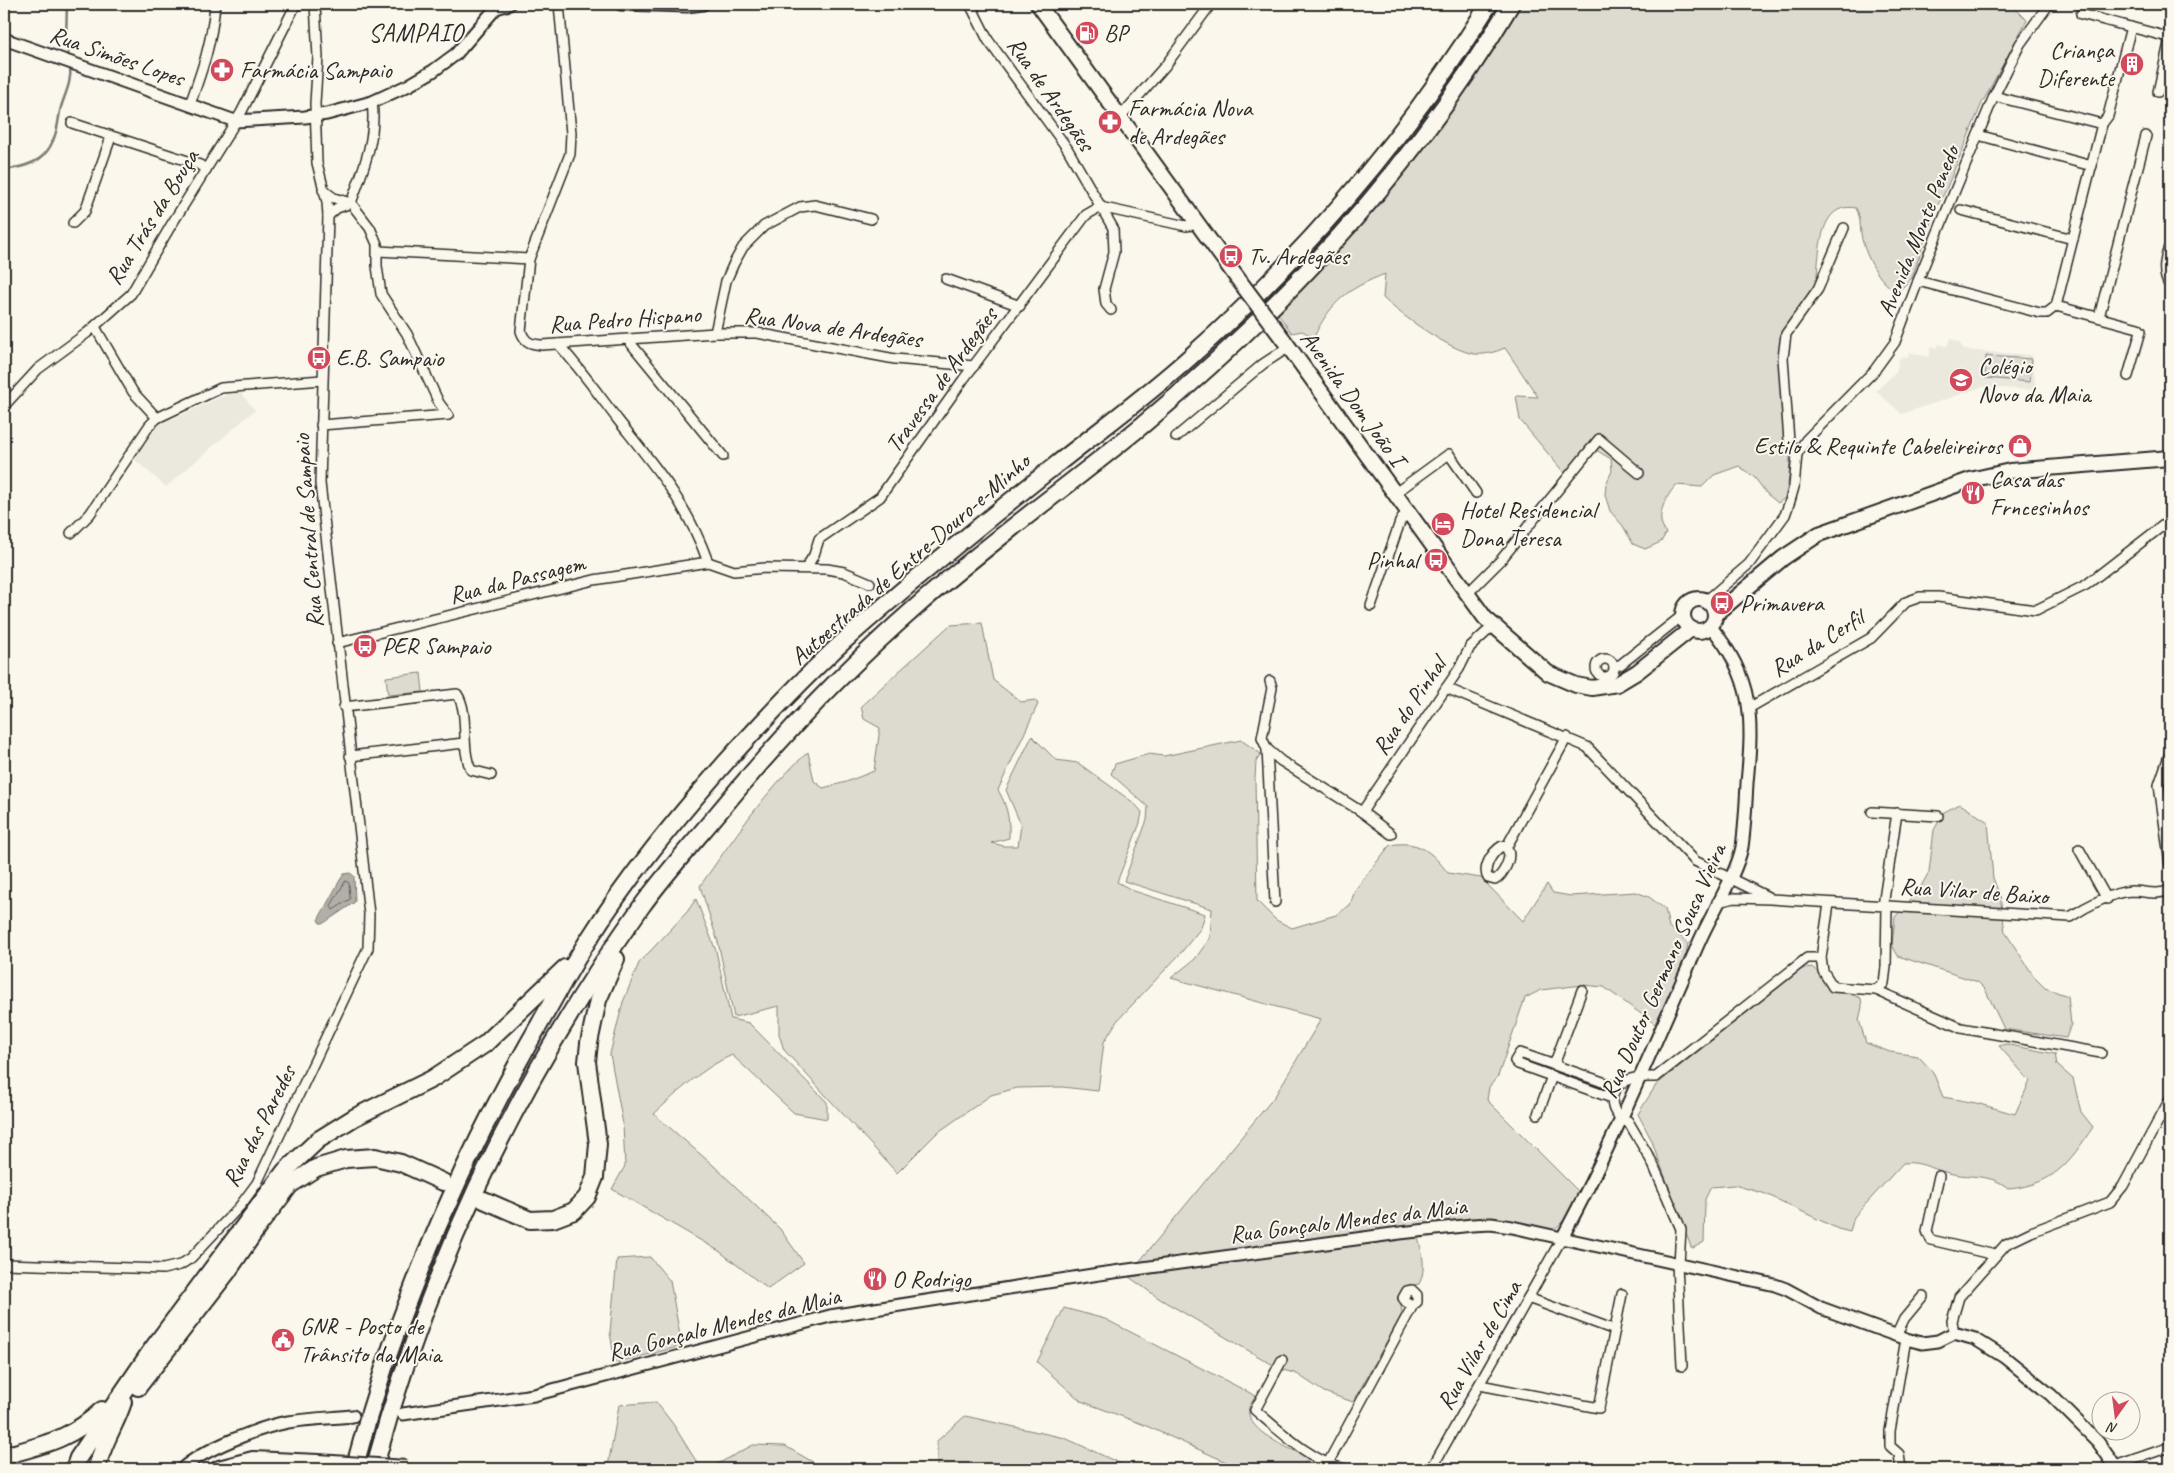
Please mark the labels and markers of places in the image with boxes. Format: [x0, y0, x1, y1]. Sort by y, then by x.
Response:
place label: BP [1104, 18, 1130, 48]
fuel station icon: BP [1074, 20, 1100, 46]
place label: Criança Diferente [2037, 35, 2116, 93]
building icon: Criança Diferente [2119, 51, 2145, 77]
place label: Farmácia Sampaio [240, 55, 393, 85]
pharmacy icon: Farmácia Sampaio [209, 57, 235, 83]
place label: Farmácia Nova de Ardegães [1128, 93, 1254, 151]
pharmacy icon: Farmácia Nova de Ardegães [1097, 109, 1123, 135]
place label: Tv. Ardegães [1248, 241, 1351, 271]
bus stop icon: Tv. Ardegães [1218, 243, 1244, 269]
place label: E.B. Sampaio [336, 343, 445, 373]
bus stop icon: E.B. Sampaio [306, 345, 332, 371]
place label: Colégio Novo da Maia [1978, 351, 2093, 409]
school or university icon: Colégio Novo da Maia [1948, 367, 1974, 393]
place label: Estilo & Requinte Cabeleireiros [1754, 431, 2004, 461]
shop icon: Estilo & Requinte Cabeleireiros [2007, 433, 2033, 459]
place label: Casa das Frncesinhos [1990, 464, 2091, 522]
restaurant icon: Casa das Frncesinhos [1960, 480, 1986, 506]
place label: Hotel Residencial Dona Teresa [1460, 495, 1600, 553]
hotel icon: Hotel Residencial Dona Teresa [1430, 511, 1456, 537]
place label: Pinhal [1367, 545, 1422, 575]
bus stop icon: Pinhal [1423, 547, 1449, 573]
place label: Primavera [1740, 588, 1825, 618]
bus stop icon: Primavera [1709, 590, 1735, 616]
place label: PER Sampaio [382, 631, 492, 661]
bus stop icon: PER Sampaio [352, 633, 378, 659]
place label: O Rodrigo [892, 1264, 972, 1294]
restaurant icon: O Rodrigo [862, 1266, 888, 1292]
place label: GNR - Posto de Trânsito da Maia [300, 1311, 443, 1369]
public building icon: GNR - Posto de Trânsito da Maia [270, 1327, 296, 1353]

